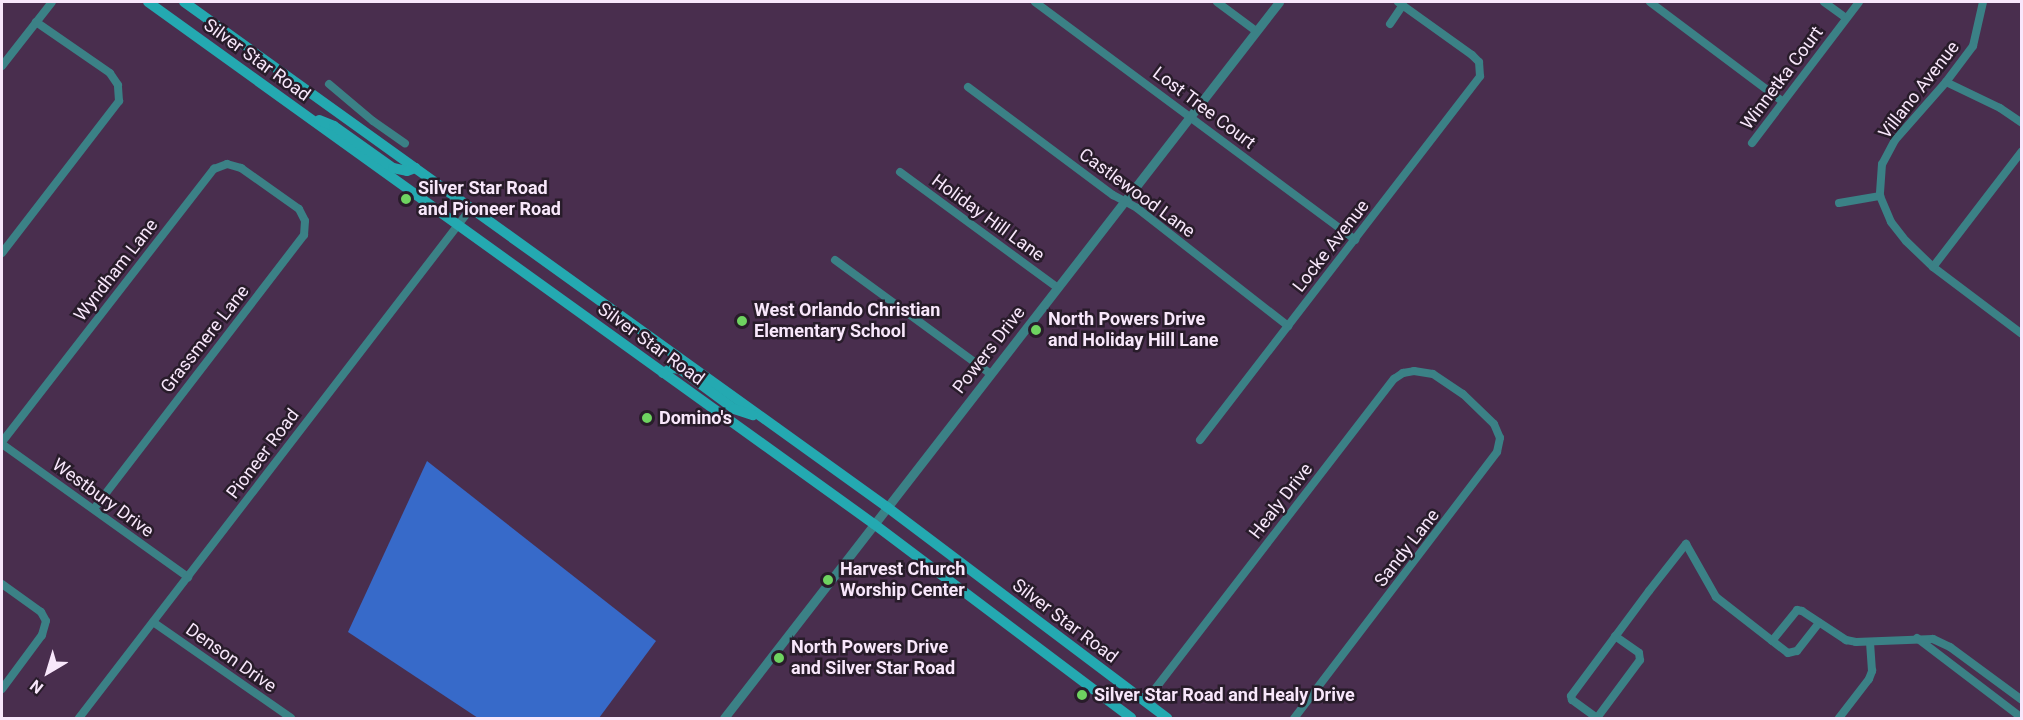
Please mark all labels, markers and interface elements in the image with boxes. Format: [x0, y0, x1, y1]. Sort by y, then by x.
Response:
street label: Silver Star Road [200, 14, 314, 106]
street label: Winnetka Court [1736, 22, 1828, 134]
street label: Villano Avenue [1874, 37, 1964, 143]
street label: Lost Tree Court [1148, 62, 1260, 154]
street label: Castlewood Lane [1075, 144, 1199, 242]
street label: Holiday Hill Lane [927, 170, 1049, 266]
place label: Silver Star Road and Pioneer Road [418, 178, 561, 220]
marker: Silver Star Road and Pioneer Road [399, 192, 413, 206]
street label: Locke Avenue [1288, 196, 1374, 296]
street label: Wyndham Lane [69, 215, 163, 325]
street label: Grassmere Lane [156, 281, 254, 397]
street label: Silver Star Road [594, 298, 708, 390]
place label: West Orlando Christian Elementary School [754, 300, 940, 342]
street label: Powers Drive [948, 302, 1030, 398]
place label: North Powers Drive and Holiday Hill Lane [1048, 309, 1219, 352]
marker: West Orlando Christian Elementary School [735, 314, 749, 328]
marker: North Powers Drive and Holiday Hill Lane [1029, 323, 1043, 337]
street label: Pioneer Road [222, 405, 304, 503]
place label: Domino's [659, 407, 732, 429]
marker: Domino's [640, 411, 654, 425]
street label: Westbury Drive [48, 454, 158, 542]
street label: Healy Drive [1245, 459, 1317, 543]
street label: Sandy Lane [1370, 505, 1444, 591]
place label: Harvest Church Worship Center [840, 559, 965, 602]
marker: Harvest Church Worship Center [821, 573, 835, 587]
street label: Silver Star Road [1008, 574, 1122, 668]
street label: Denson Drive [182, 619, 280, 697]
place label: North Powers Drive and Silver Star Road [791, 637, 955, 680]
north arrow [18, 642, 78, 702]
marker: North Powers Drive and Silver Star Road [772, 651, 786, 665]
text: N [26, 676, 47, 698]
place label: Silver Star Road and Healy Drive [1094, 684, 1355, 706]
marker: Silver Star Road and Healy Drive [1075, 688, 1089, 702]

